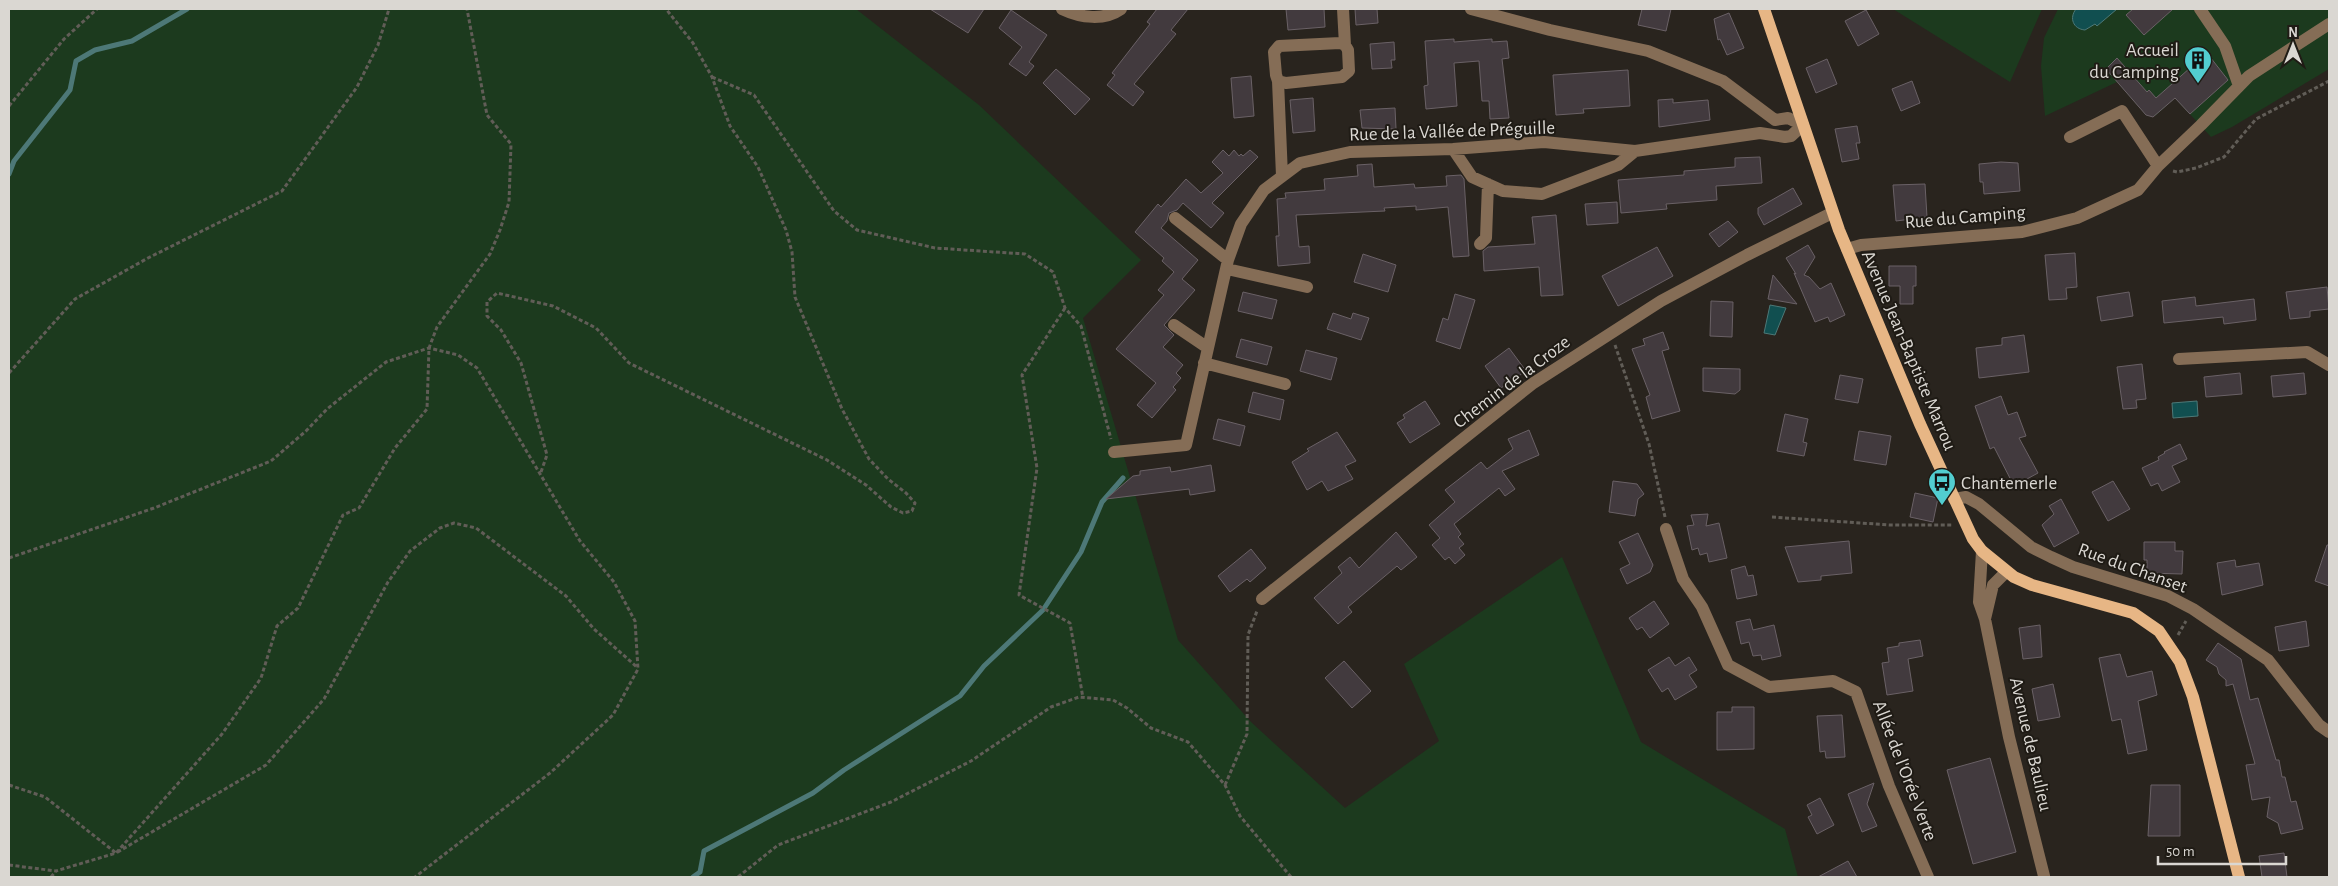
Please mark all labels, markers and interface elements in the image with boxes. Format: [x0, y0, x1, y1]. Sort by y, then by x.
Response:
north arrow [2268, 20, 2318, 70]
text: N [2288, 26, 2298, 40]
place label: Accueil du Camping [2089, 41, 2180, 82]
building icon: Accueil du Camping [2183, 45, 2213, 84]
street label: Rue de la Vallée de Préguille [1349, 118, 1555, 145]
street label: Rue du Camping [1904, 203, 2027, 232]
street label: Avenue Jean-Baptiste Marrou [1858, 248, 1960, 454]
street label: Chemin de la Croze [1450, 332, 1574, 432]
bus stop icon: Chantemerle [1927, 467, 1957, 506]
place label: Chantemerle [1961, 474, 2057, 493]
street label: Rue du Chanset [2075, 540, 2189, 597]
street label: Avenue de Baulieu [2006, 676, 2055, 813]
street label: Allée de l'Orée Verte [1869, 698, 1940, 843]
scale bar [2158, 834, 2286, 866]
text: 50 m [2166, 844, 2195, 859]

